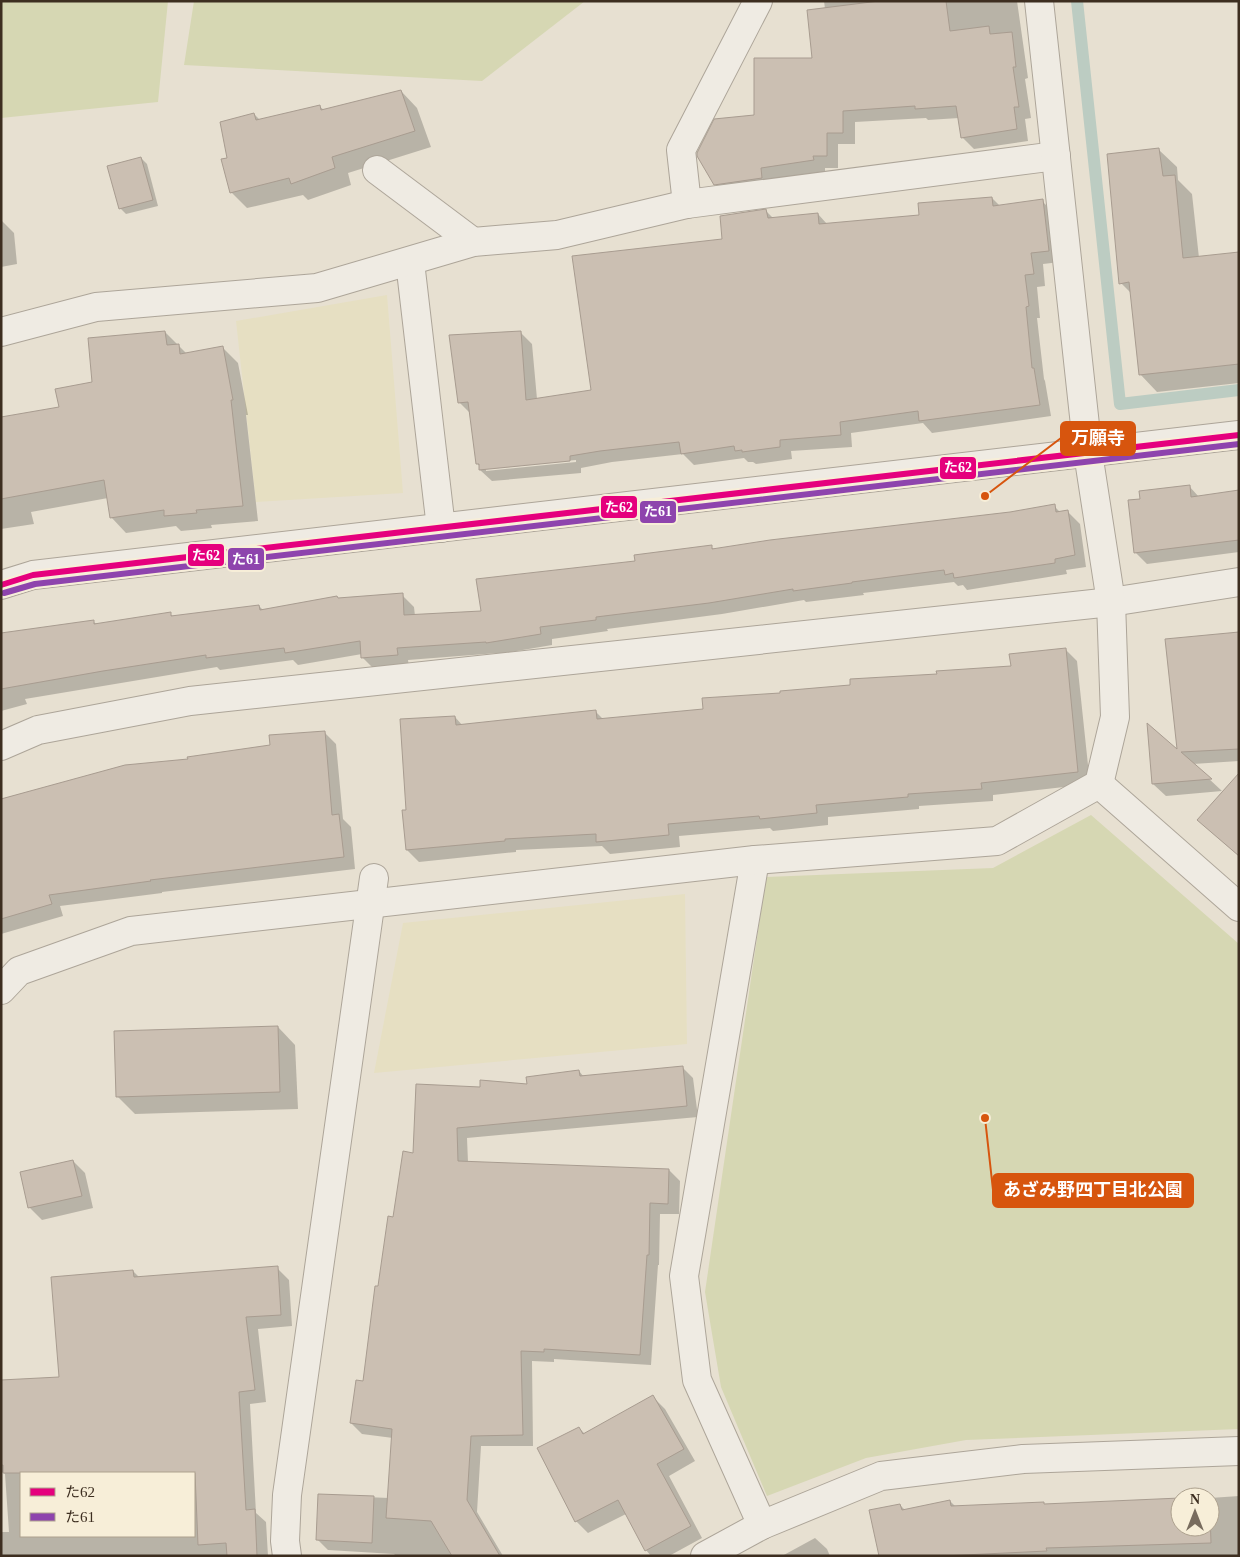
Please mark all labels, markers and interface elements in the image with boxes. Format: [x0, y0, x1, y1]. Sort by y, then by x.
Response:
callout: 万願寺 [1061, 422, 1135, 455]
text: 万願寺 [1071, 428, 1125, 448]
line badge: た62 [939, 456, 977, 480]
text: た62 [944, 460, 972, 475]
line badge: た62 [600, 495, 638, 519]
text: た62 [605, 500, 633, 515]
line badge: た61 [639, 500, 677, 524]
text: た61 [644, 504, 672, 519]
line badge: た62 [187, 543, 225, 567]
line badge: た61 [227, 547, 265, 571]
text: た62 [192, 548, 220, 563]
text: た61 [232, 552, 260, 567]
callout: あざみ野四丁目北公園 [993, 1174, 1193, 1207]
text: あざみ野四丁目北公園 [1003, 1180, 1183, 1200]
legend [20, 1472, 195, 1537]
text: た62 [65, 1484, 95, 1500]
north arrow [1170, 1487, 1220, 1537]
text: N [1190, 1492, 1200, 1507]
text: た61 [65, 1509, 95, 1525]

